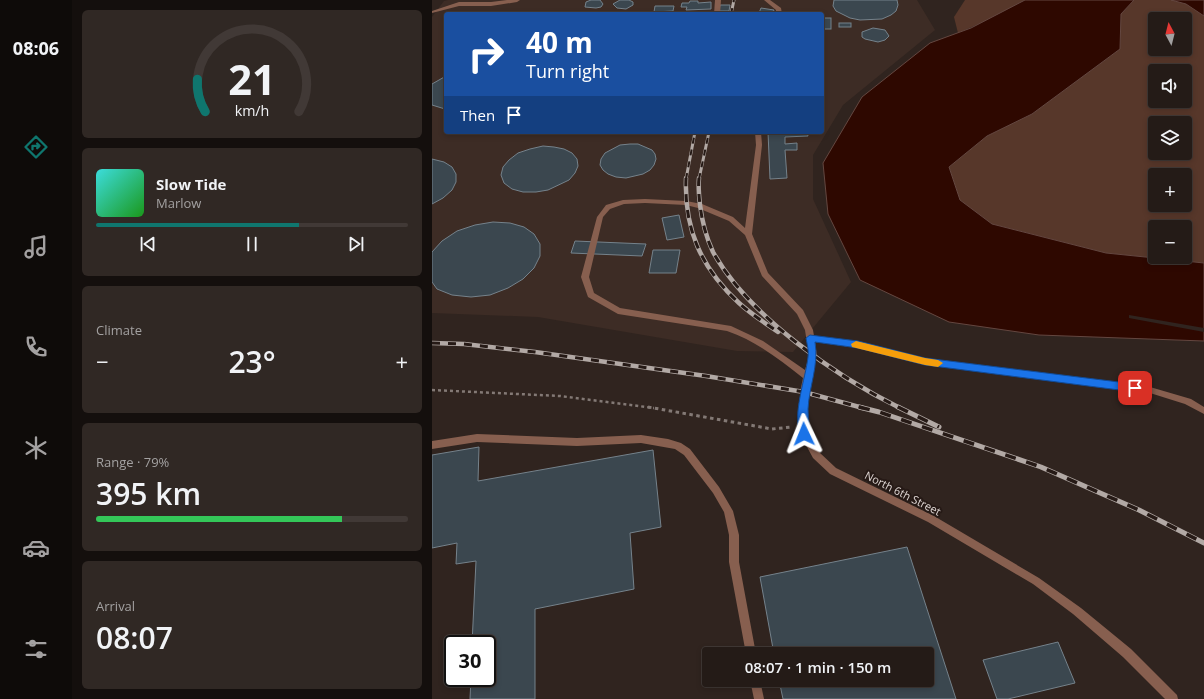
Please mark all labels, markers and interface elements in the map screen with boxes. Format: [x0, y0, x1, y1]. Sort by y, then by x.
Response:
north arrow [1148, 12, 1192, 56]
map controls [1148, 12, 1192, 264]
text: 40 m [526, 23, 593, 61]
icon: right [460, 28, 512, 80]
text: 08:06 [13, 36, 59, 60]
text: 21 [228, 51, 276, 107]
text: Turn right [526, 59, 609, 83]
button: sound [1148, 64, 1192, 108]
text: km/h [235, 100, 269, 119]
icon: arrive [503, 104, 525, 126]
text: Then [460, 105, 495, 125]
button: layers [1148, 116, 1192, 160]
icon: directions [22, 133, 50, 161]
button: + [1148, 168, 1192, 212]
text: Slow Tide [156, 174, 226, 194]
text: Marlow [156, 194, 201, 212]
button: − [1148, 220, 1192, 264]
icon: music [22, 233, 50, 261]
icon: previous [137, 233, 159, 255]
icon: pause [241, 233, 263, 255]
icon: next [345, 233, 367, 255]
text: Climate [96, 321, 142, 339]
icon: phone [22, 333, 50, 361]
text: 23° [228, 341, 276, 382]
text: − [96, 346, 109, 376]
text: + [395, 346, 408, 376]
pin [1118, 371, 1152, 405]
icon: arrive [1124, 377, 1146, 399]
position arrow [783, 413, 825, 455]
icon: climate [22, 434, 50, 462]
text: Range · 79% [96, 453, 169, 471]
street label: North 6th Street [862, 467, 944, 519]
text: 395 km [96, 473, 201, 514]
icon: car [22, 534, 50, 562]
text: Arrival [96, 597, 135, 615]
text: 08:07 [96, 617, 173, 658]
icon: filters [22, 635, 50, 663]
speed limit sign: 30 [444, 635, 496, 687]
text: 08:07 · 1 min · 150 m [745, 657, 891, 677]

